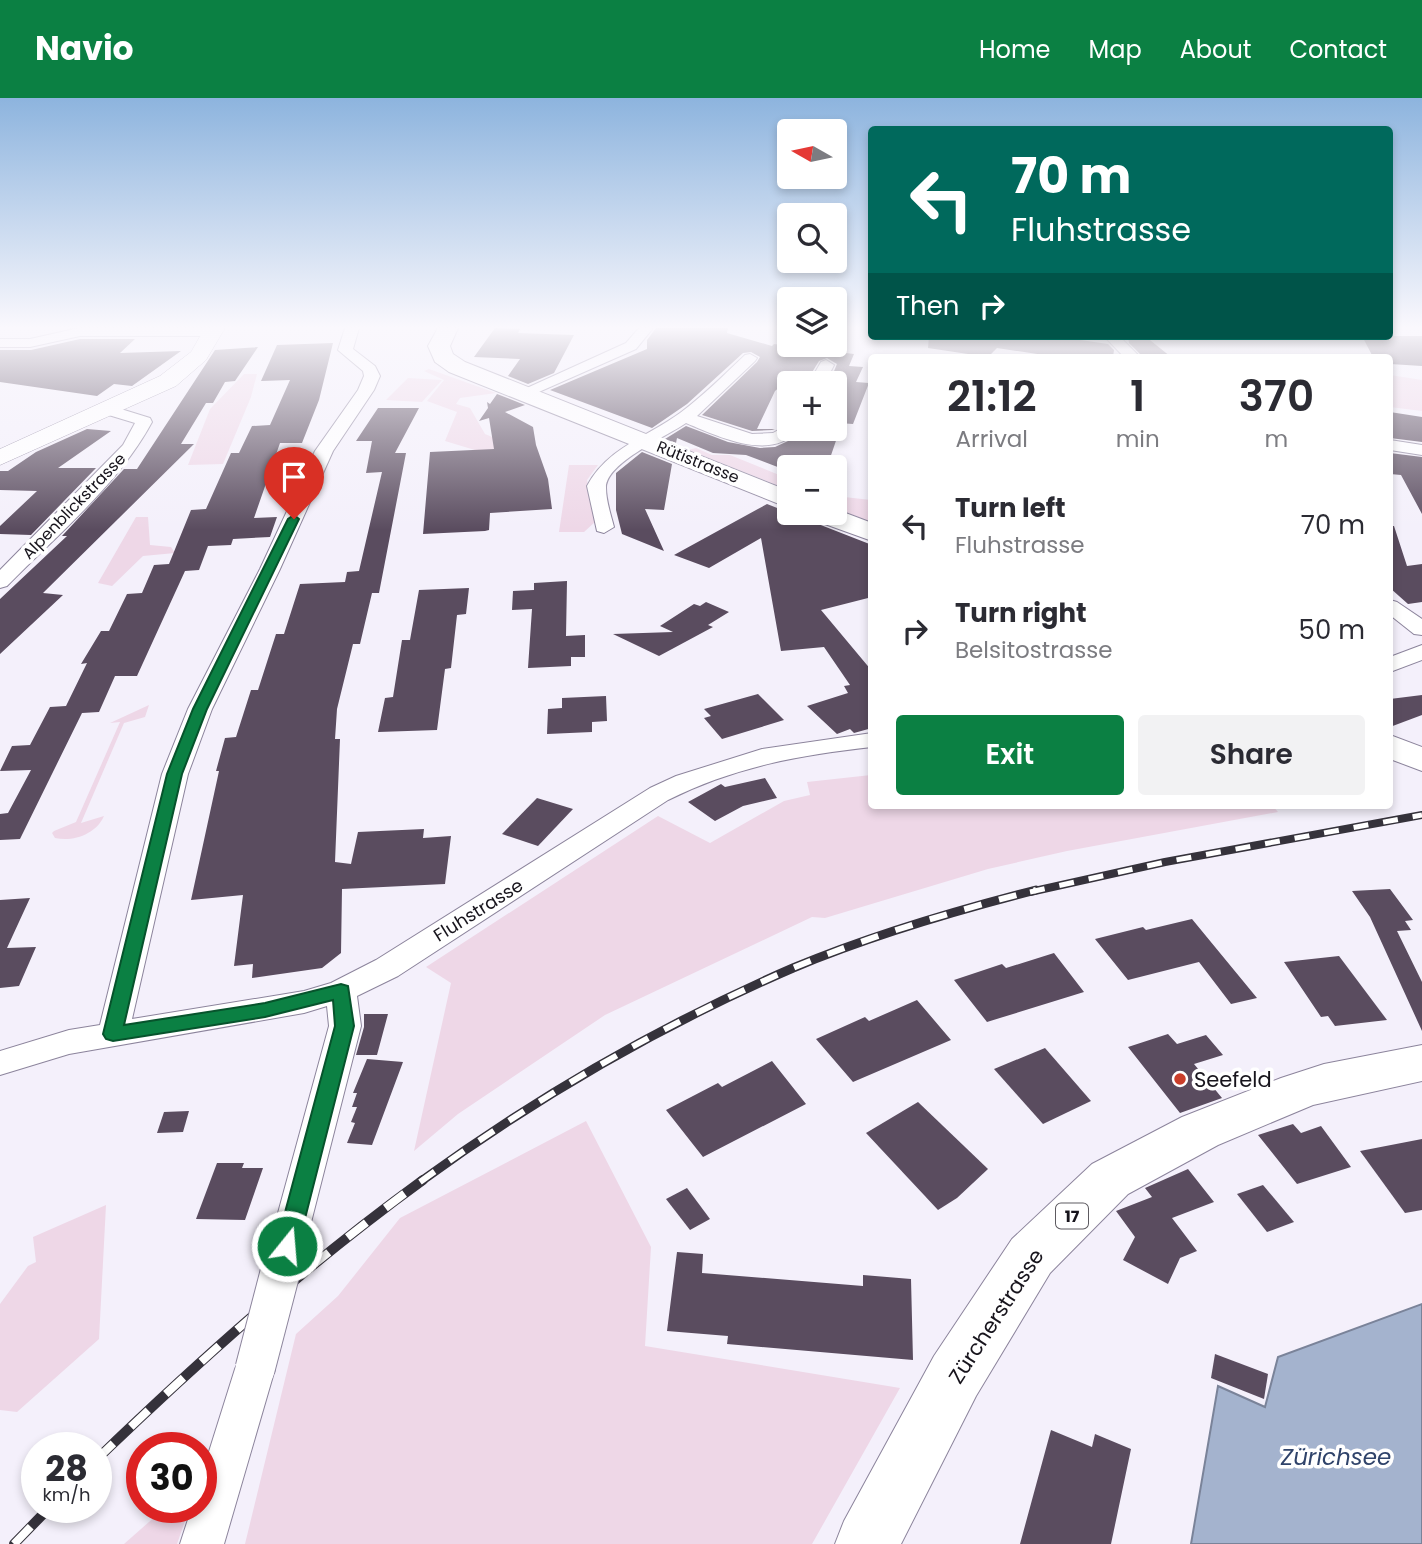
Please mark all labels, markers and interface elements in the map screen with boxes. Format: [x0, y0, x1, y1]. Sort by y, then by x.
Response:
text: Navio [35, 25, 134, 72]
text: Home [979, 33, 1051, 66]
text: Map [1089, 33, 1142, 66]
text: About [1180, 33, 1251, 66]
text: Contact [1289, 33, 1387, 66]
north arrow [777, 119, 847, 189]
map controls [777, 119, 847, 525]
text: 70 m [1011, 142, 1131, 210]
icon: left [896, 154, 987, 245]
button: search [777, 203, 847, 273]
text: Fluhstrasse [1011, 207, 1191, 252]
button: layers [777, 287, 847, 357]
icon: right [973, 287, 1011, 325]
text: Then [896, 288, 959, 324]
text: 21:12 [947, 367, 1037, 426]
text: 1 [1130, 367, 1145, 426]
text: 370 [1239, 367, 1314, 426]
button: + [777, 371, 847, 441]
text: Arrival [956, 423, 1028, 455]
text: min [1116, 423, 1160, 455]
text: m [1265, 423, 1288, 455]
street label: Rütistrasse [653, 435, 743, 489]
pin [264, 447, 324, 519]
street label: Alpenblickstrasse [17, 448, 131, 564]
button: − [777, 455, 847, 525]
icon: arrive [275, 458, 313, 496]
text: Turn left [955, 490, 1066, 526]
icon: left [896, 507, 934, 545]
text: 70 m [1301, 507, 1365, 543]
text: Fluhstrasse [955, 529, 1084, 561]
text: Turn right [955, 595, 1087, 631]
icon: right [896, 612, 934, 650]
text: 50 m [1299, 612, 1365, 648]
text: Belsitostrasse [955, 634, 1113, 666]
button: Exit [896, 715, 1124, 795]
button: Share [1138, 715, 1365, 795]
street label: Fluhstrasse [428, 873, 528, 947]
place label: Seefeld [1194, 1065, 1272, 1094]
marker: Seefeld [1172, 1071, 1188, 1087]
road number: 17 [1056, 1204, 1088, 1228]
position arrow [250, 1209, 324, 1283]
street label: Zürcherstrasse [942, 1243, 1050, 1389]
speed limit sign: 30 [126, 1432, 217, 1523]
water label: Zürichsee [1280, 1441, 1391, 1473]
text: 28 [45, 1444, 88, 1493]
text: km/h [43, 1482, 90, 1507]

